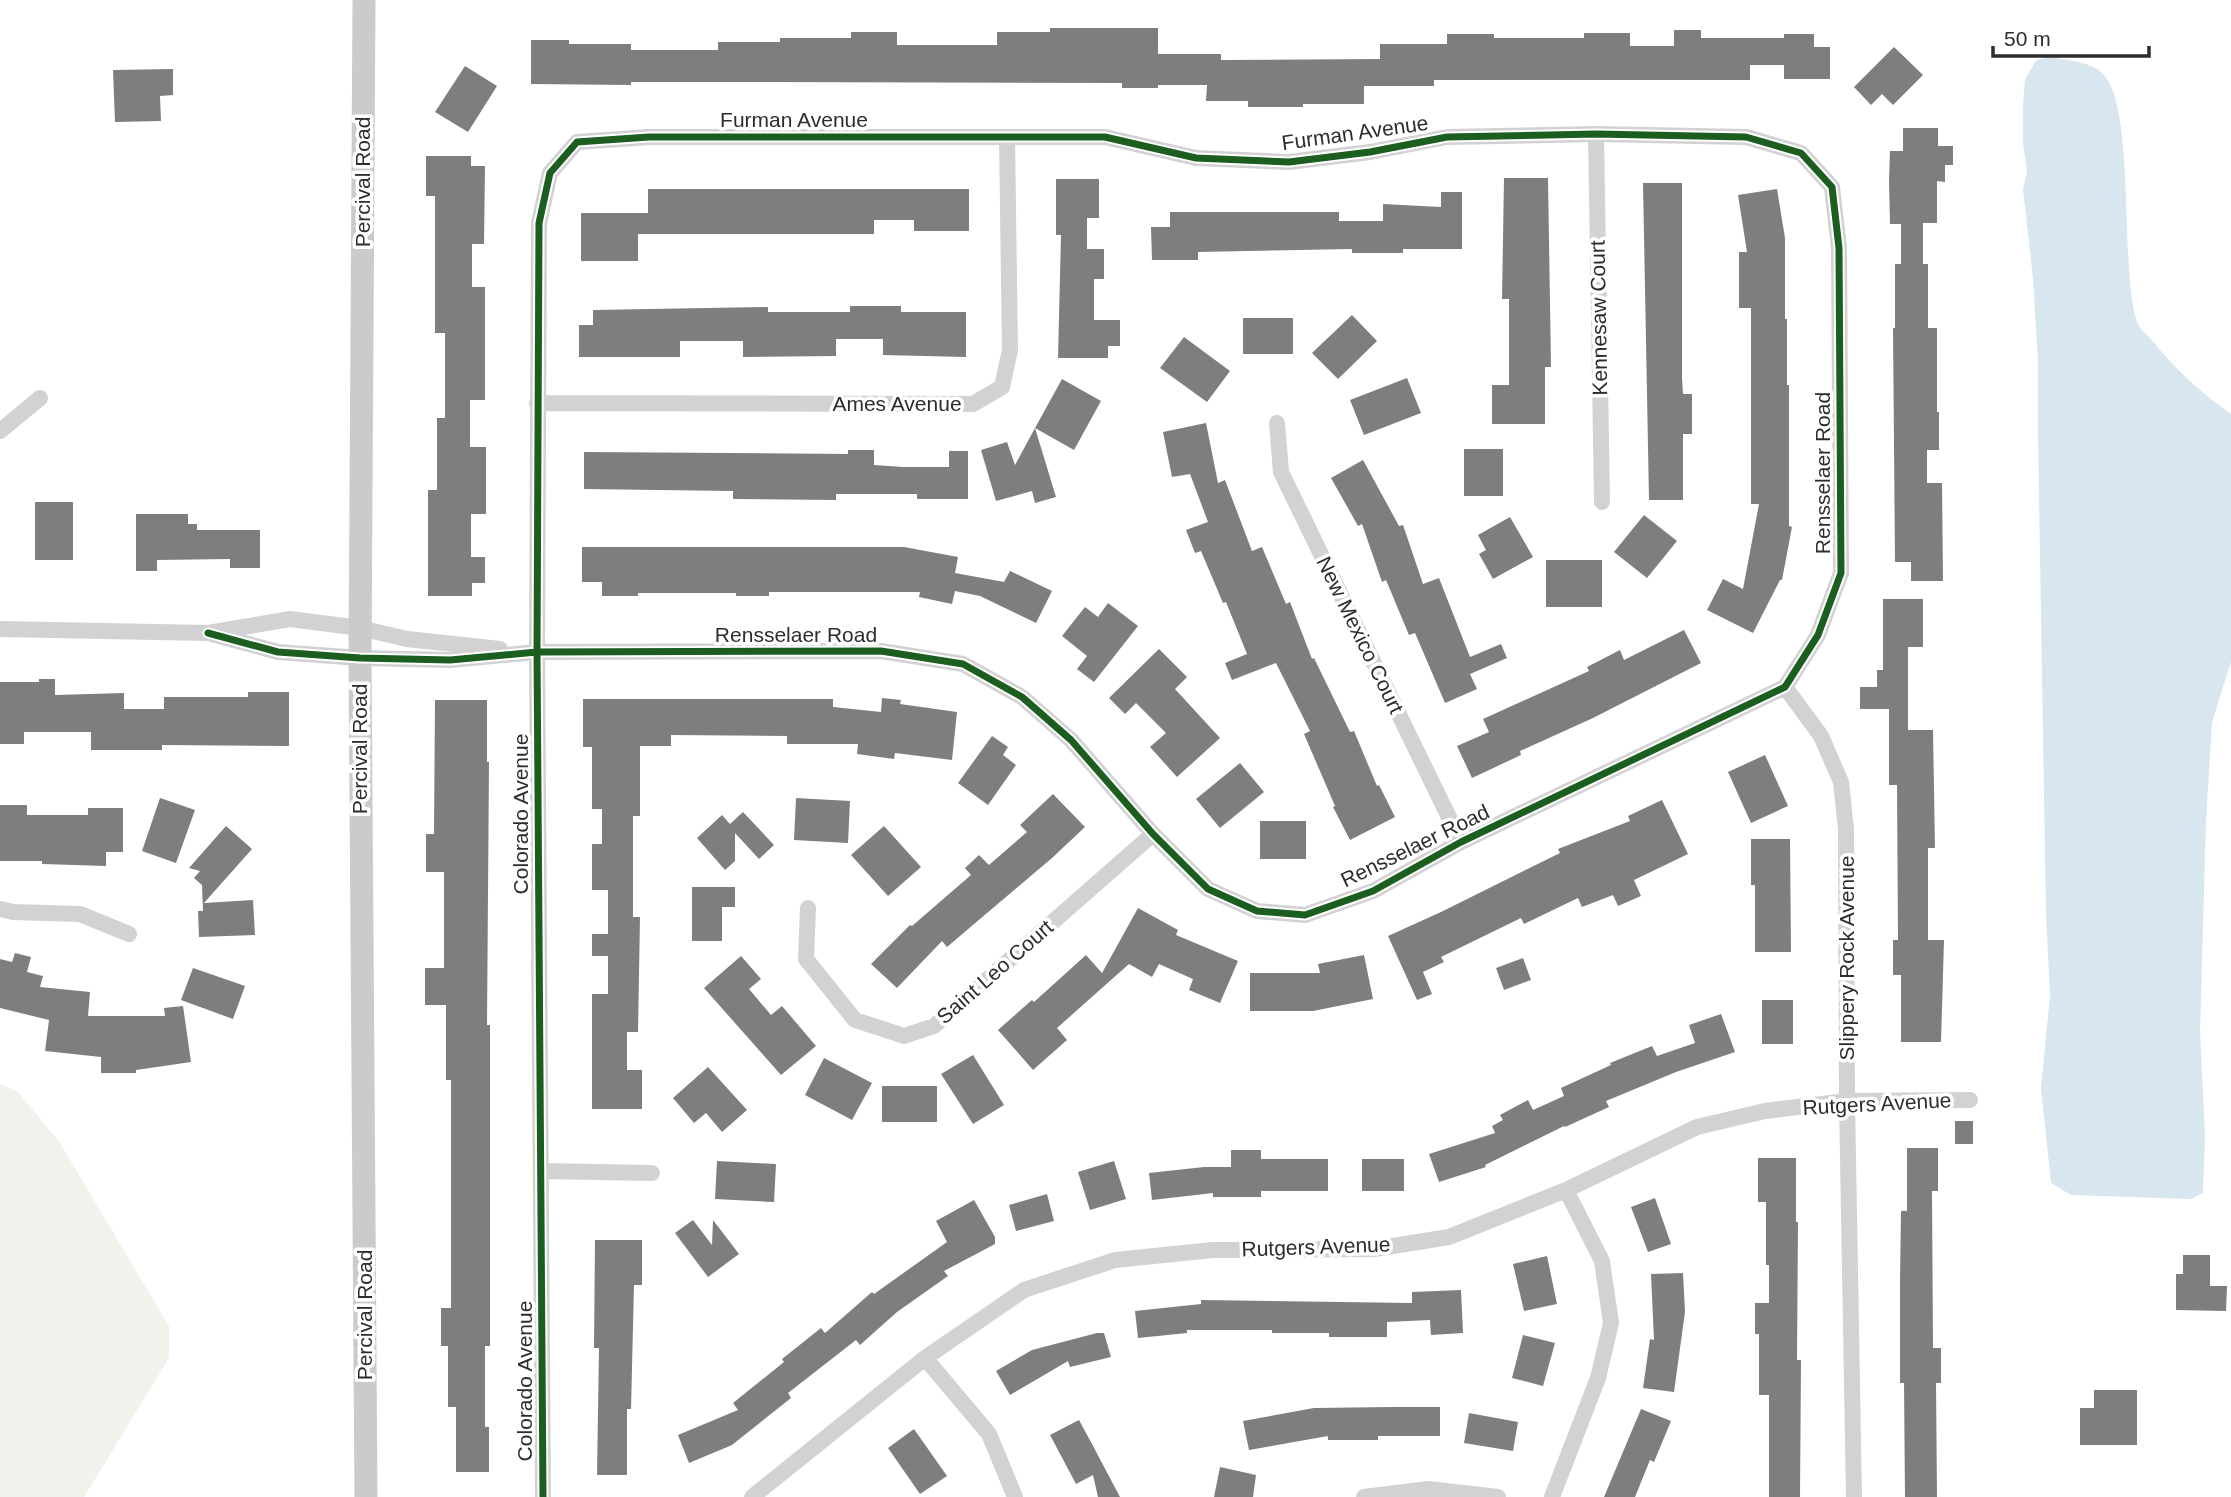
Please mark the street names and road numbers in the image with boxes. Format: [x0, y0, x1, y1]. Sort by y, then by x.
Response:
street label: Furman Avenue [720, 108, 868, 131]
street label: Furman Avenue [1280, 111, 1430, 154]
street label: Percival Road [351, 117, 374, 247]
street label: Kennesaw Court [1586, 240, 1611, 396]
street label: Ames Avenue [832, 392, 962, 415]
street label: Rensselaer Road [1811, 392, 1834, 554]
street label: New Mexico Court [1313, 553, 1408, 717]
street label: Rensselaer Road [715, 623, 877, 646]
street label: Percival Road [348, 684, 371, 814]
street label: Colorado Avenue [509, 734, 532, 894]
street label: Rensselaer Road [1337, 800, 1493, 891]
street label: Slippery Rock Avenue [1835, 855, 1858, 1061]
street label: Saint Leo Court [932, 915, 1057, 1028]
street label: Rutgers Avenue [1802, 1088, 1952, 1119]
street label: Rutgers Avenue [1241, 1232, 1391, 1261]
street label: Percival Road [353, 1250, 376, 1380]
street label: Colorado Avenue [513, 1301, 536, 1461]

